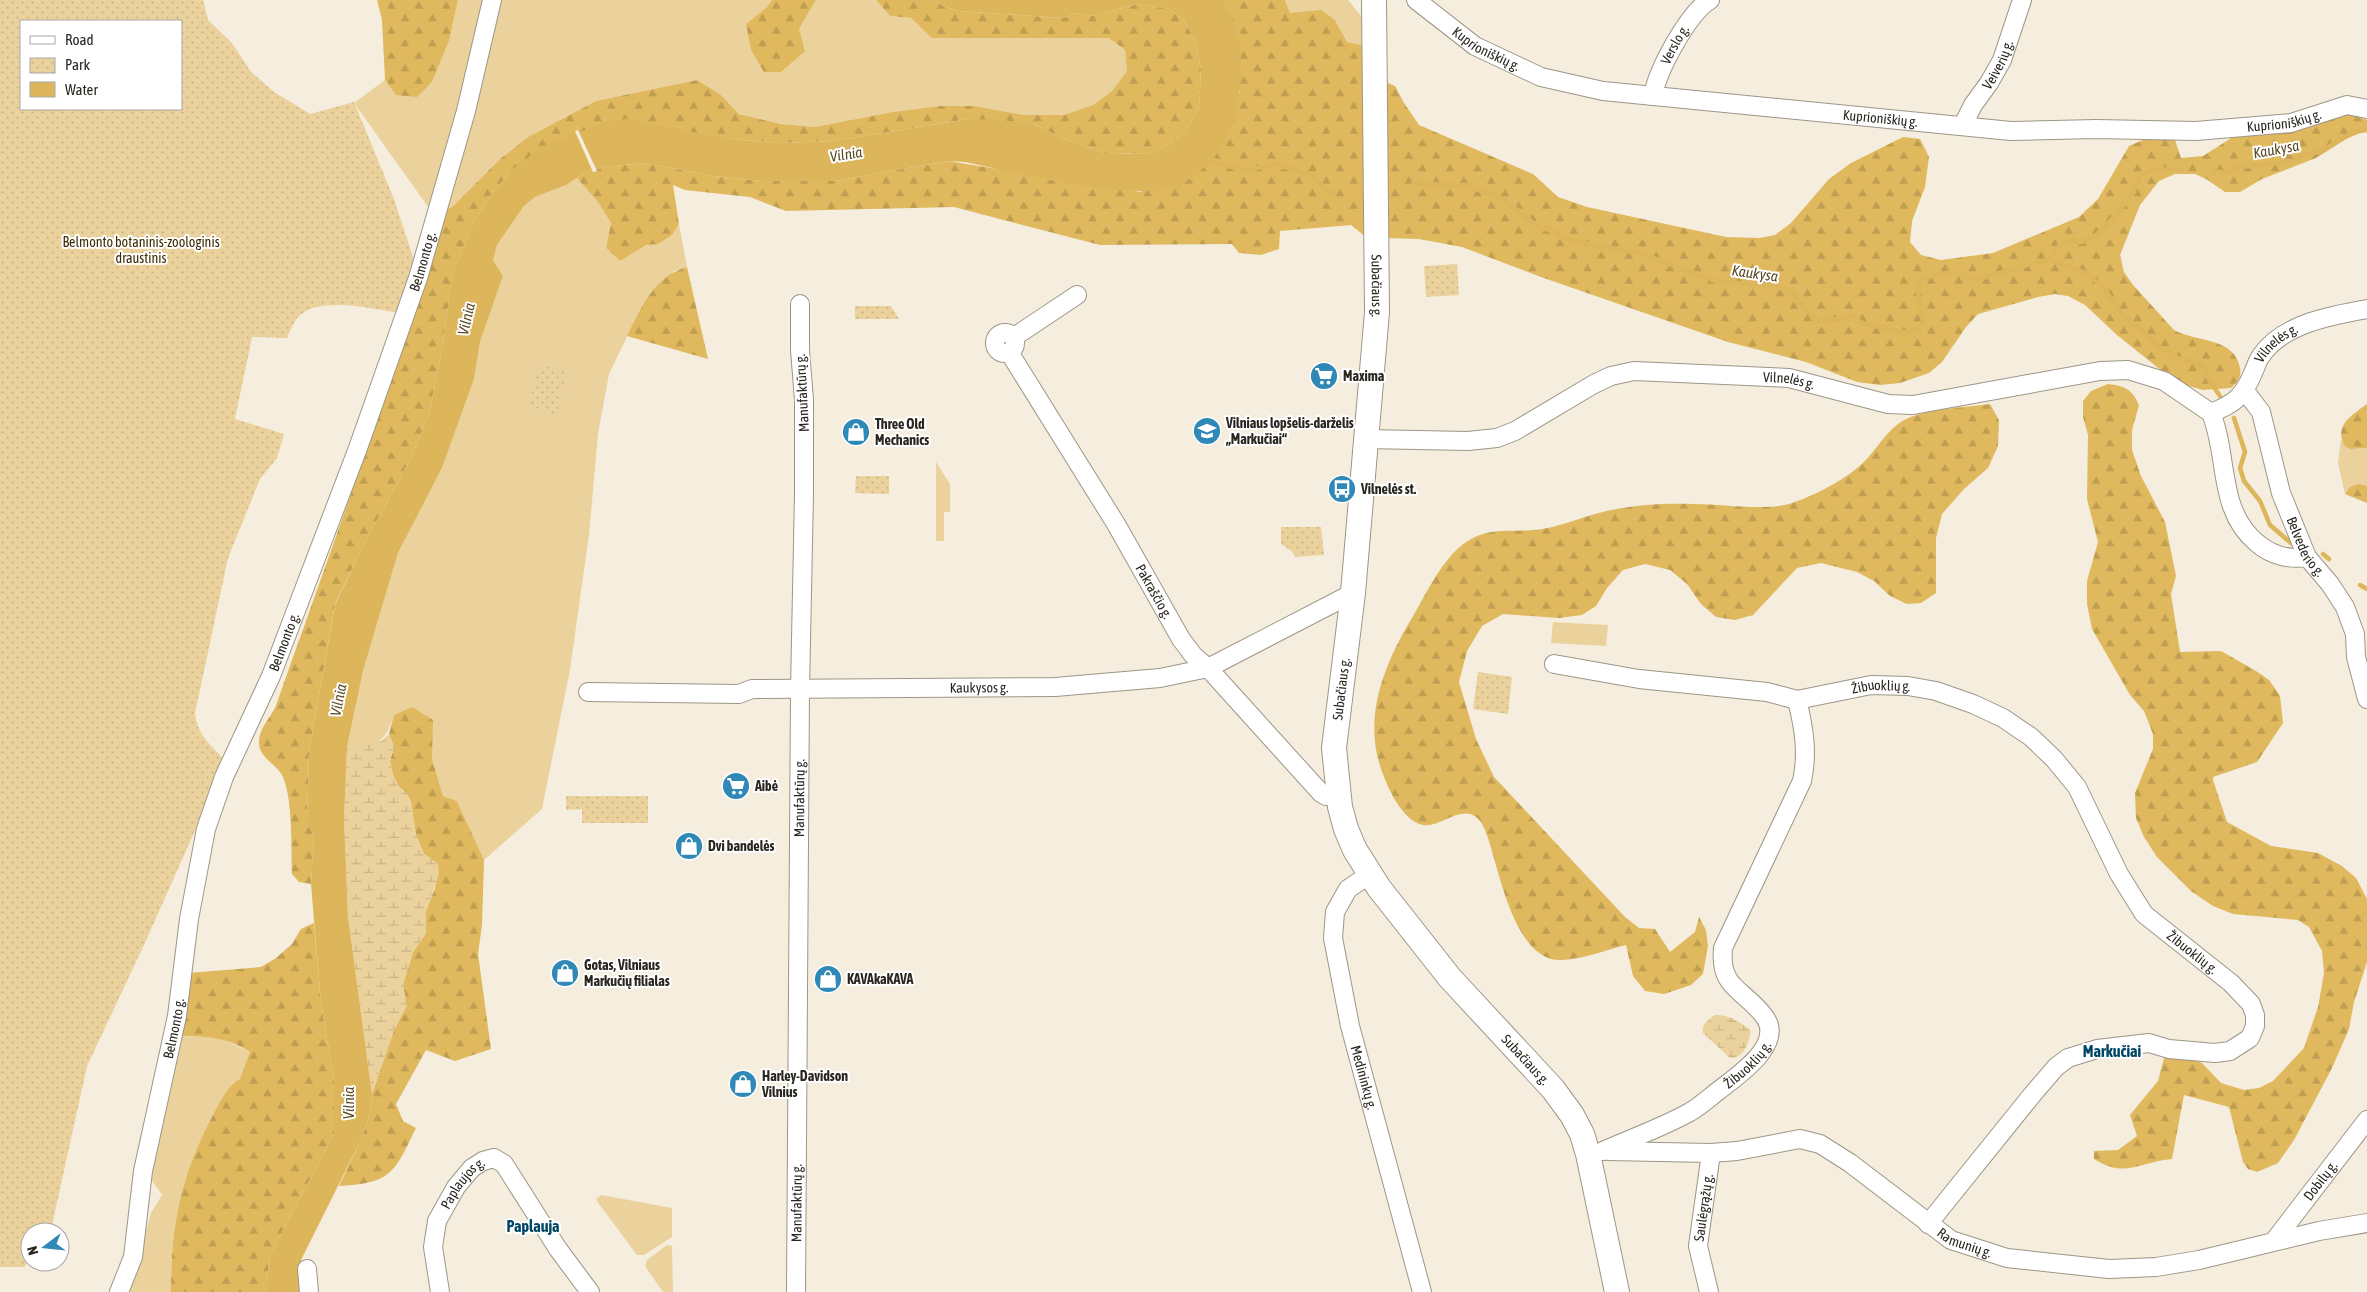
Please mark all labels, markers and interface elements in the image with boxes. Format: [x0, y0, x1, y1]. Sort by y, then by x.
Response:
legend [20, 20, 182, 110]
street label: Verslo g. [1657, 22, 1692, 67]
street label: Kuprioniškių g. [1449, 23, 1523, 74]
text: Road [65, 31, 94, 48]
street label: Veiverių g. [1979, 38, 2016, 92]
text: Park [65, 56, 90, 73]
text: Water [65, 81, 98, 98]
street label: Kuprioniškių g. [2246, 106, 2323, 135]
street label: Kuprioniškių g. [1842, 107, 1919, 130]
water label: Kaukysa [2252, 137, 2300, 161]
water label: Vilnia [829, 143, 863, 165]
street label: Belmonto g. [406, 230, 439, 293]
park label: Belmonto botaninis-zoologinis draustinis [62, 234, 220, 266]
street label: Subačiaus g. [1368, 254, 1385, 318]
water label: Kaukysa [1731, 261, 1779, 285]
water label: Vilnia [454, 301, 478, 337]
street label: Vilnelės g. [2251, 320, 2300, 365]
street label: Manufaktūrų g. [792, 354, 812, 432]
supermarket icon: Maxima [1309, 361, 1339, 391]
place label: Maxima [1343, 368, 1385, 384]
street label: Vilnelės g. [1763, 369, 1816, 392]
place label: Vilniaus lopšelis-darželis „Markučiai“ [1225, 415, 1354, 447]
place label: Three Old Mechanics [875, 416, 929, 448]
school or university icon: Vilniaus lopšelis-darželis „Markučiai“ [1192, 416, 1222, 446]
shop icon: Three Old Mechanics [841, 417, 871, 447]
bus stop icon: Vilnelės st. [1327, 474, 1357, 504]
place label: Vilnelės st. [1360, 481, 1417, 497]
street label: Belvederio g. [2283, 514, 2328, 580]
street label: Pakraščio g. [1132, 561, 1176, 621]
street label: Belmonto g. [266, 611, 302, 674]
street label: Subačiaus g. [1329, 657, 1353, 721]
street label: Žibuoklių g. [1850, 677, 1912, 697]
street label: Kaukysos g. [950, 679, 1008, 696]
water label: Vilnia [327, 682, 349, 718]
street label: Manufaktūrų g. [791, 759, 808, 837]
supermarket icon: Aibė [721, 771, 751, 801]
place label: Aibė [754, 778, 778, 794]
shop icon: Dvi bandelės [674, 831, 704, 861]
place label: Dvi bandelės [708, 838, 775, 854]
street label: Žibuoklių g. [2164, 927, 2221, 977]
place label: Gotas, Vilniaus Markučių filialas [584, 957, 670, 989]
shop icon: Gotas, Vilniaus Markučių filialas [550, 958, 580, 988]
shop icon: KAVAkaKAVA [813, 964, 843, 994]
place label: KAVAkaKAVA [847, 971, 914, 987]
street label: Belmonto g. [160, 998, 187, 1060]
street label: Subačiaus g. [1498, 1031, 1553, 1088]
street label: Žibuoklių g. [1721, 1039, 1774, 1092]
district label: Markučiai [2083, 1042, 2142, 1060]
street label: Medininkų g. [1348, 1044, 1380, 1111]
place label: Harley-Davidson Vilnius [761, 1068, 848, 1100]
shop icon: Harley-Davidson Vilnius [728, 1069, 758, 1099]
water label: Vilnia [340, 1087, 357, 1119]
street label: Paplaujos g. [437, 1154, 488, 1212]
street label: Dobilų g. [2300, 1158, 2340, 1204]
street label: Manufaktūrų g. [788, 1164, 805, 1242]
street label: Saulėgrąžų g. [1691, 1173, 1716, 1242]
district label: Paplauja [506, 1217, 560, 1235]
north arrow [20, 1222, 70, 1272]
street label: Ramunių g. [1934, 1224, 1994, 1261]
text: N [24, 1244, 41, 1257]

